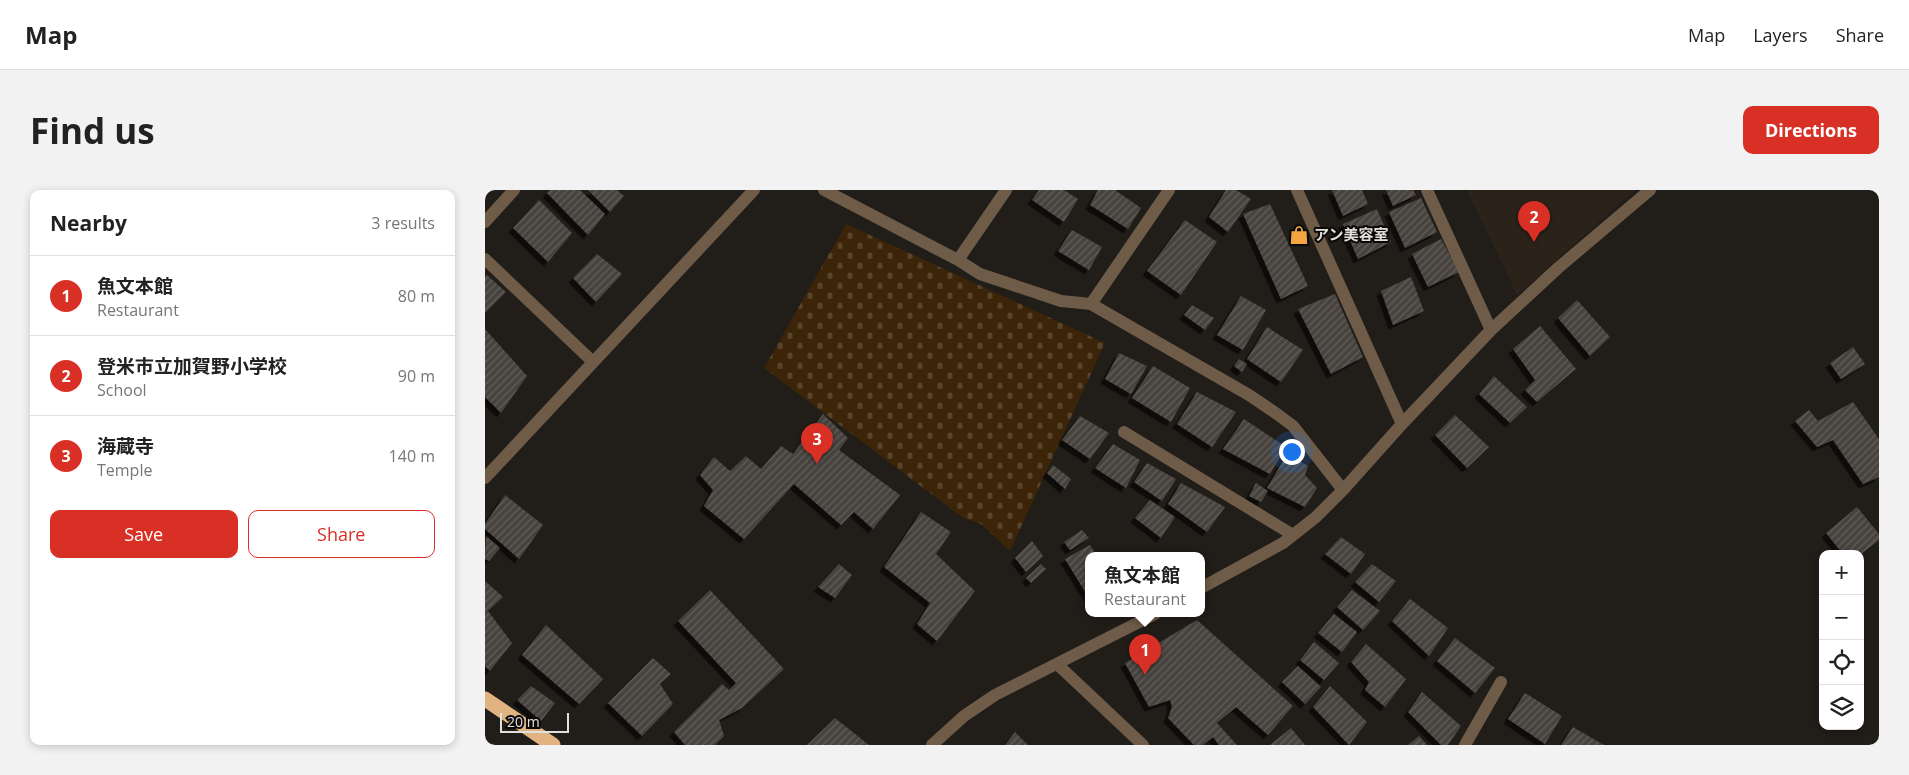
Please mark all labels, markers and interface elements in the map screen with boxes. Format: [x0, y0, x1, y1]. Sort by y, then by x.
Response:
text: Map [25, 18, 77, 51]
text: Map [1688, 23, 1725, 47]
text: Layers [1753, 23, 1808, 47]
text: Share [1836, 23, 1884, 47]
button: Directions [1743, 106, 1879, 154]
text: Find us [30, 107, 155, 154]
pin: 2 [1518, 201, 1550, 242]
text: Nearby [50, 209, 127, 237]
text: 3 results [371, 212, 435, 234]
shop icon: アン美容室 [1288, 224, 1310, 246]
place label: アン美容室 [1314, 224, 1388, 244]
text: 魚文本館 [97, 273, 173, 299]
text: 1 [61, 285, 71, 307]
text: 80 m [398, 285, 435, 307]
text: Restaurant [97, 299, 179, 321]
text: 登米市立加賀野小学校 [97, 353, 287, 379]
text: 2 [61, 365, 71, 387]
text: 90 m [398, 365, 435, 387]
text: School [97, 379, 147, 401]
pin: 3 [801, 423, 833, 464]
text: 海蔵寺 [97, 433, 154, 459]
your location [1279, 439, 1305, 465]
text: 3 [61, 445, 71, 467]
text: 140 m [389, 445, 435, 467]
text: Temple [97, 459, 152, 481]
button: Save [50, 510, 238, 558]
button: Share [248, 510, 435, 558]
map controls [1819, 550, 1864, 730]
button: + [1819, 550, 1864, 595]
popup [1085, 552, 1205, 617]
text: 魚文本館 [1104, 562, 1180, 588]
text: Restaurant [1104, 588, 1186, 610]
button: − [1819, 595, 1864, 640]
pin: 1 [1129, 634, 1161, 675]
button: locate [1819, 640, 1864, 685]
button: layers [1819, 685, 1864, 730]
scale bar [500, 710, 569, 733]
text: 20 m [507, 712, 540, 731]

